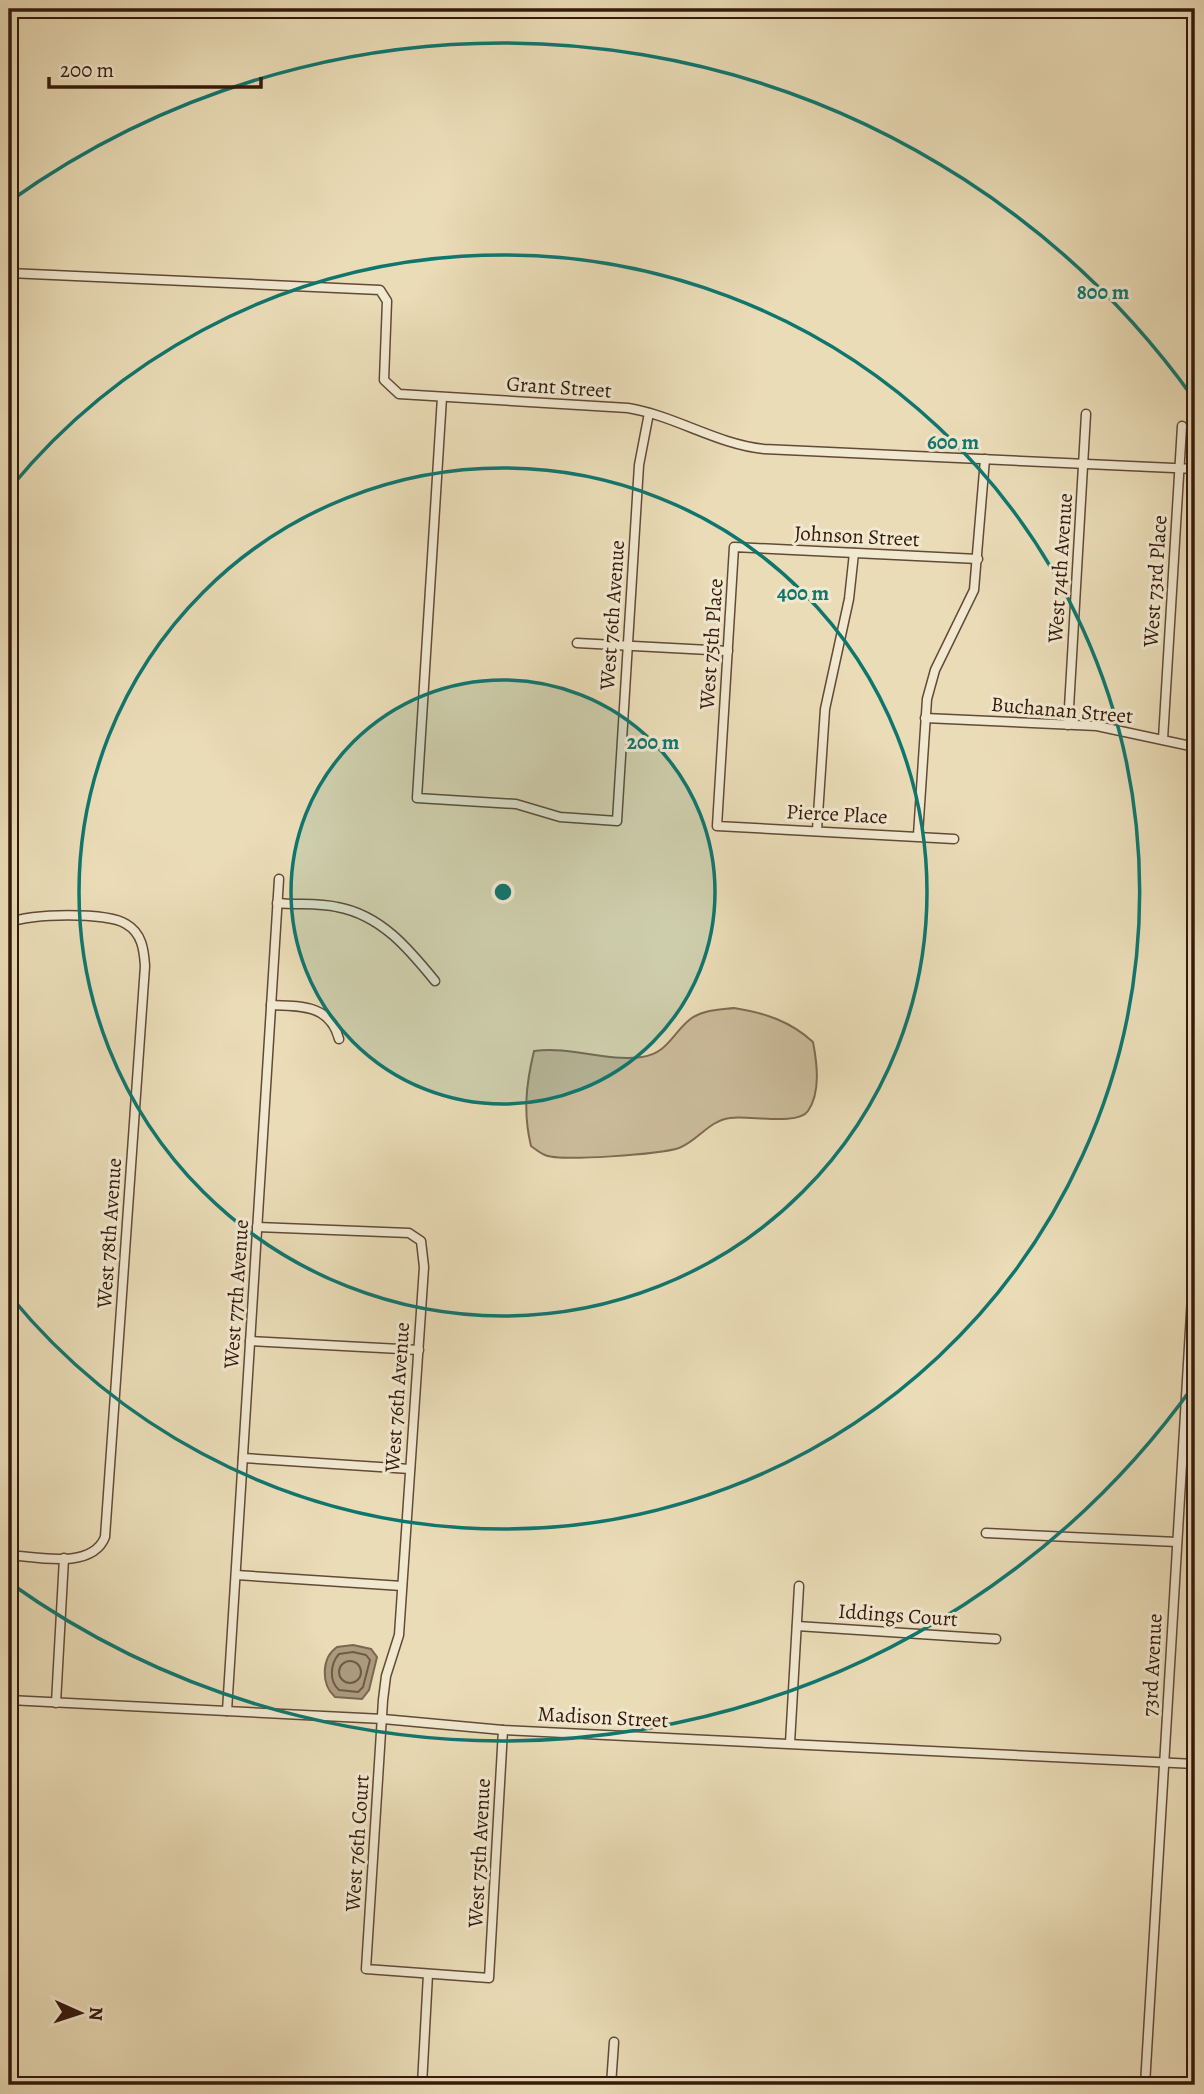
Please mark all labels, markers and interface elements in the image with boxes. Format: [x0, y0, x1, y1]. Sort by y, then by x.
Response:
scale bar [49, 46, 261, 90]
text: 200 m [60, 56, 114, 84]
text: 800 m [1077, 278, 1130, 306]
street label: Grant Street [505, 369, 613, 405]
text: 600 m [927, 428, 979, 456]
street label: West 74th Avenue [1041, 492, 1079, 645]
street label: West 73rd Place [1136, 514, 1174, 649]
street label: Johnson Street [794, 519, 920, 553]
street label: West 76th Avenue [593, 539, 631, 692]
street label: West 75th Place [692, 577, 730, 712]
text: 400 m [777, 579, 830, 607]
street label: Buchanan Street [990, 690, 1134, 730]
text: 200 m [627, 728, 680, 756]
street label: Pierce Place [786, 797, 888, 831]
centre of rings [491, 880, 515, 904]
street label: West 78th Avenue [90, 1157, 128, 1310]
street label: West 77th Avenue [217, 1218, 255, 1371]
street label: West 76th Avenue [378, 1321, 416, 1474]
street label: Iddings Court [837, 1597, 959, 1633]
street label: 73rd Avenue [1135, 1613, 1169, 1717]
street label: Madison Street [537, 1700, 669, 1734]
street label: West 76th Court [338, 1773, 376, 1913]
street label: West 75th Avenue [461, 1778, 497, 1929]
north arrow [46, 1979, 116, 2048]
text: N [83, 2006, 109, 2022]

